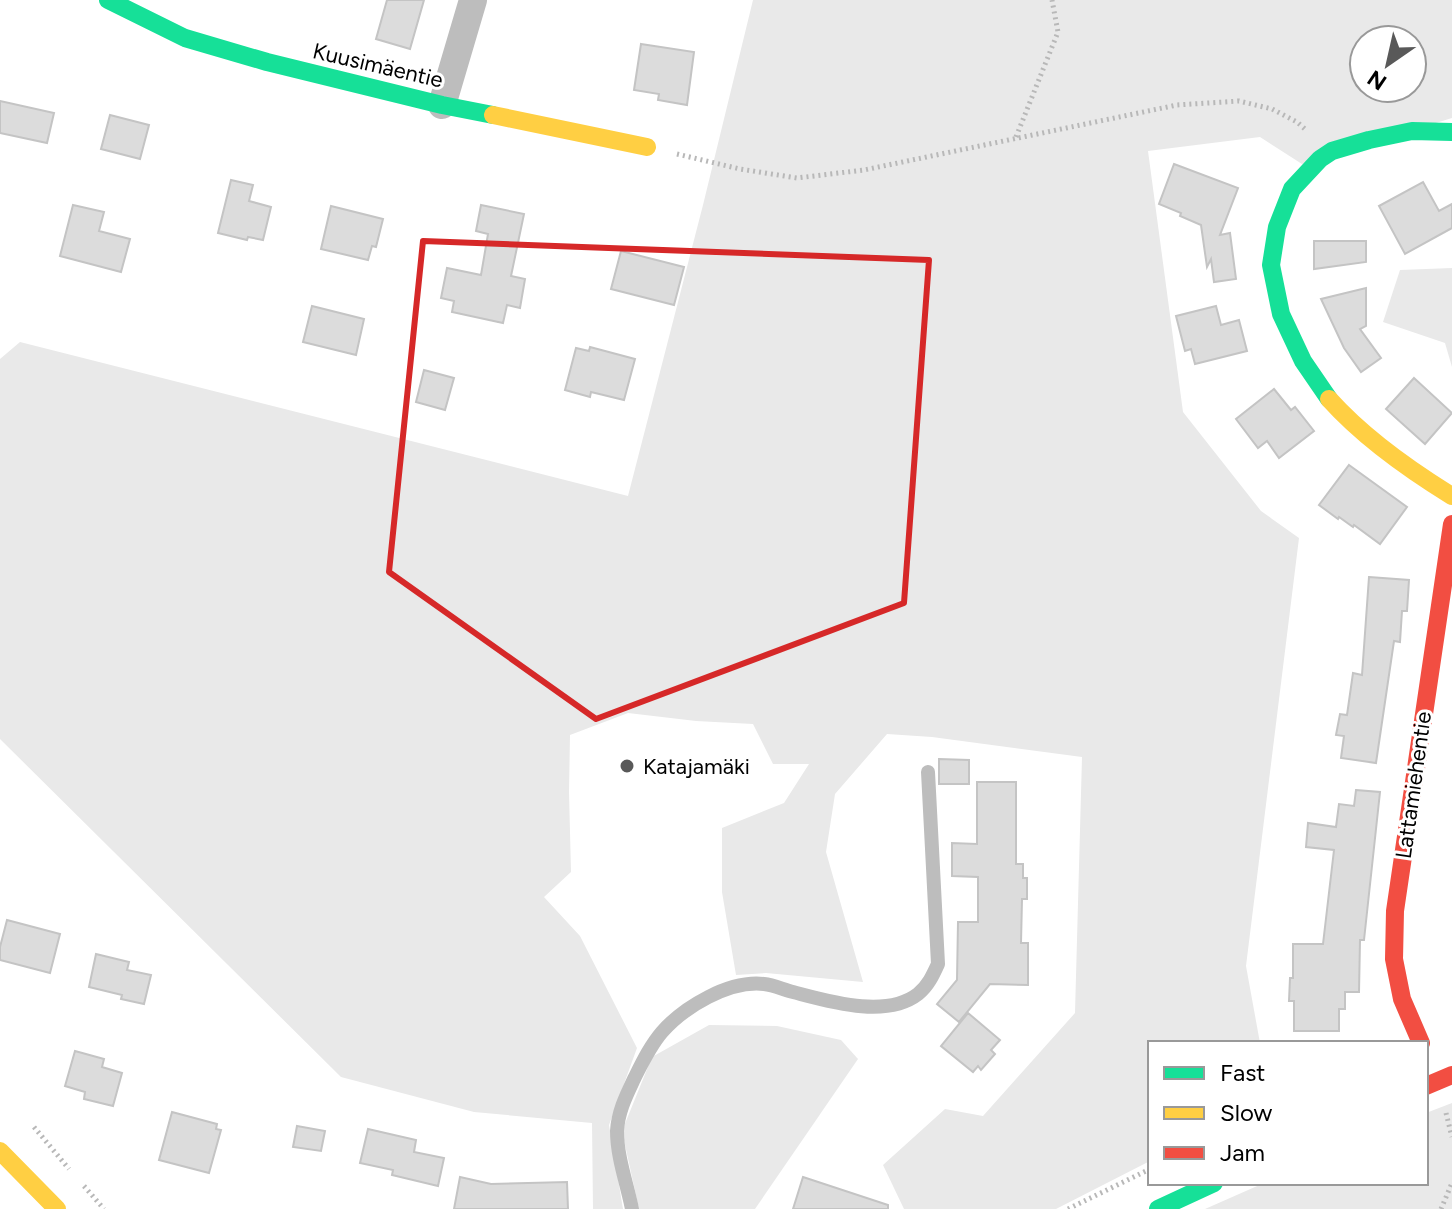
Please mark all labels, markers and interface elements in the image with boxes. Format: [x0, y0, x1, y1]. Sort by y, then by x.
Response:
north arrow [1348, 24, 1428, 104]
street label: Kuusimäentie [310, 37, 446, 94]
text: N [1362, 64, 1392, 96]
street label: Lattamiehentie [1390, 710, 1437, 860]
place label: Katajamäki [643, 753, 750, 780]
marker: Katajamäki [618, 757, 636, 775]
legend [1148, 1041, 1428, 1185]
text: Fast [1220, 1058, 1265, 1087]
text: Slow [1220, 1098, 1273, 1127]
text: Jam [1220, 1138, 1265, 1167]

